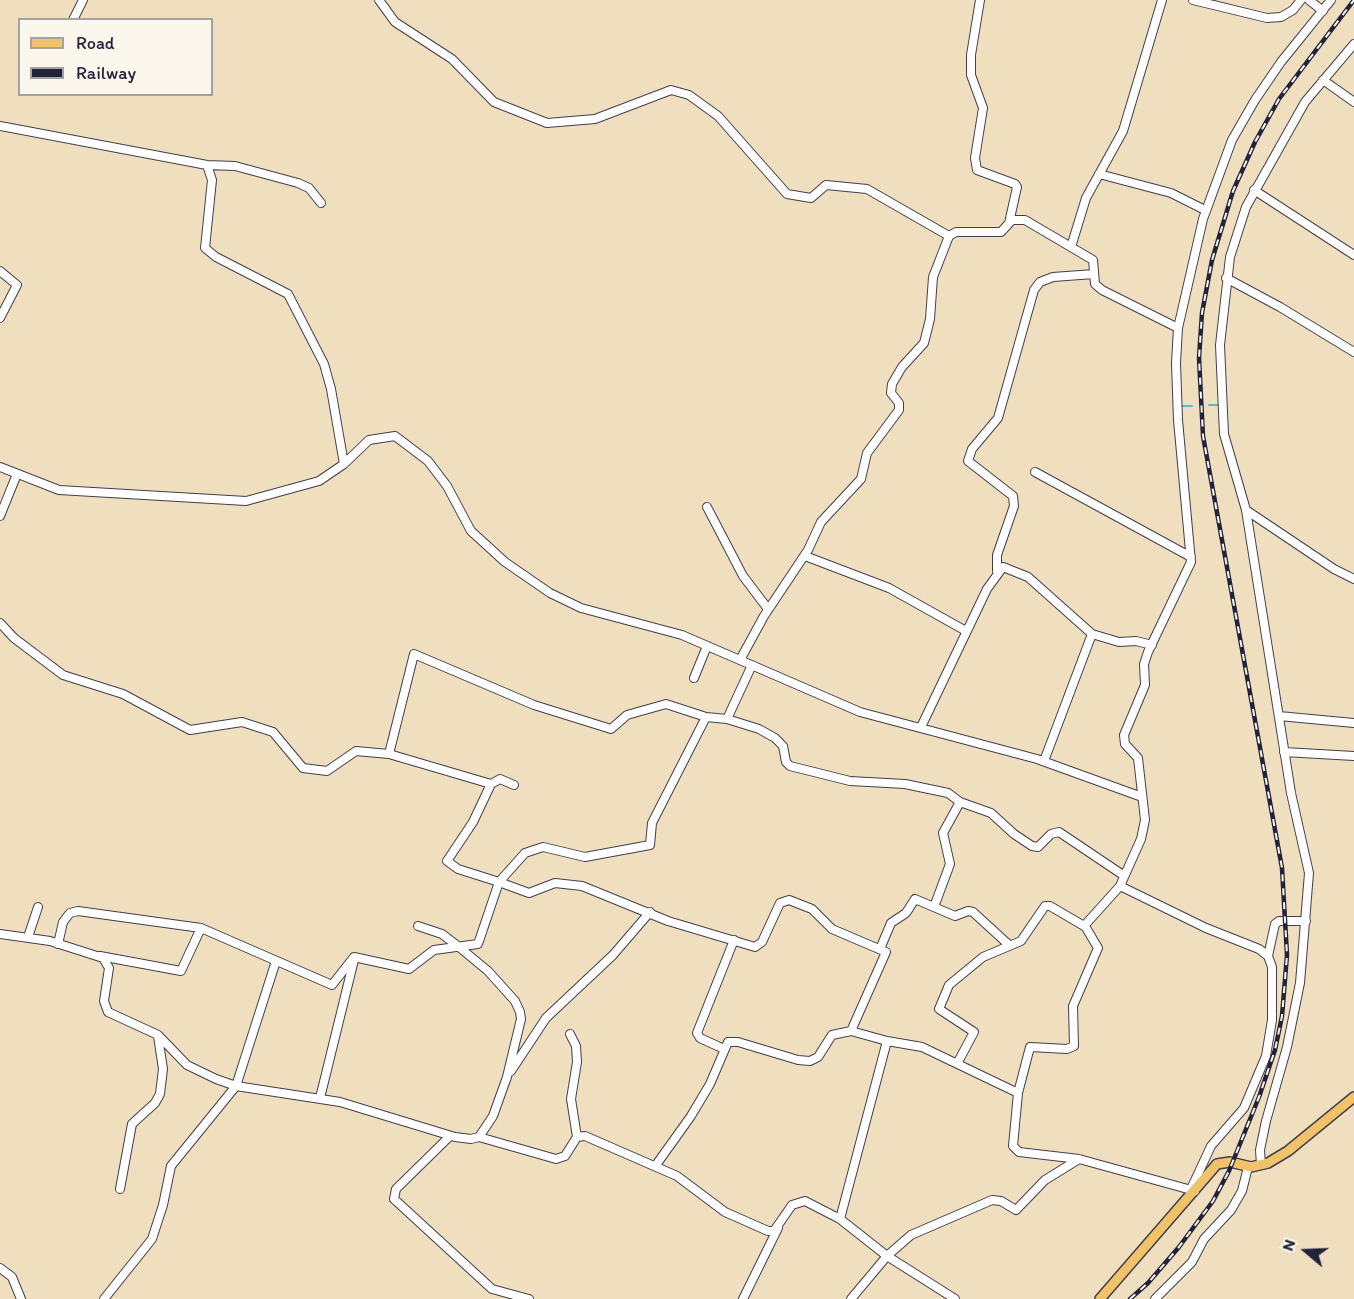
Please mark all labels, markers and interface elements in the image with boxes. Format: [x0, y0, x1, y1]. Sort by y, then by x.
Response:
legend [18, 18, 213, 96]
text: Road [76, 32, 115, 54]
text: Railway [76, 62, 136, 84]
north arrow [1276, 1221, 1336, 1281]
text: N [1278, 1237, 1299, 1253]

